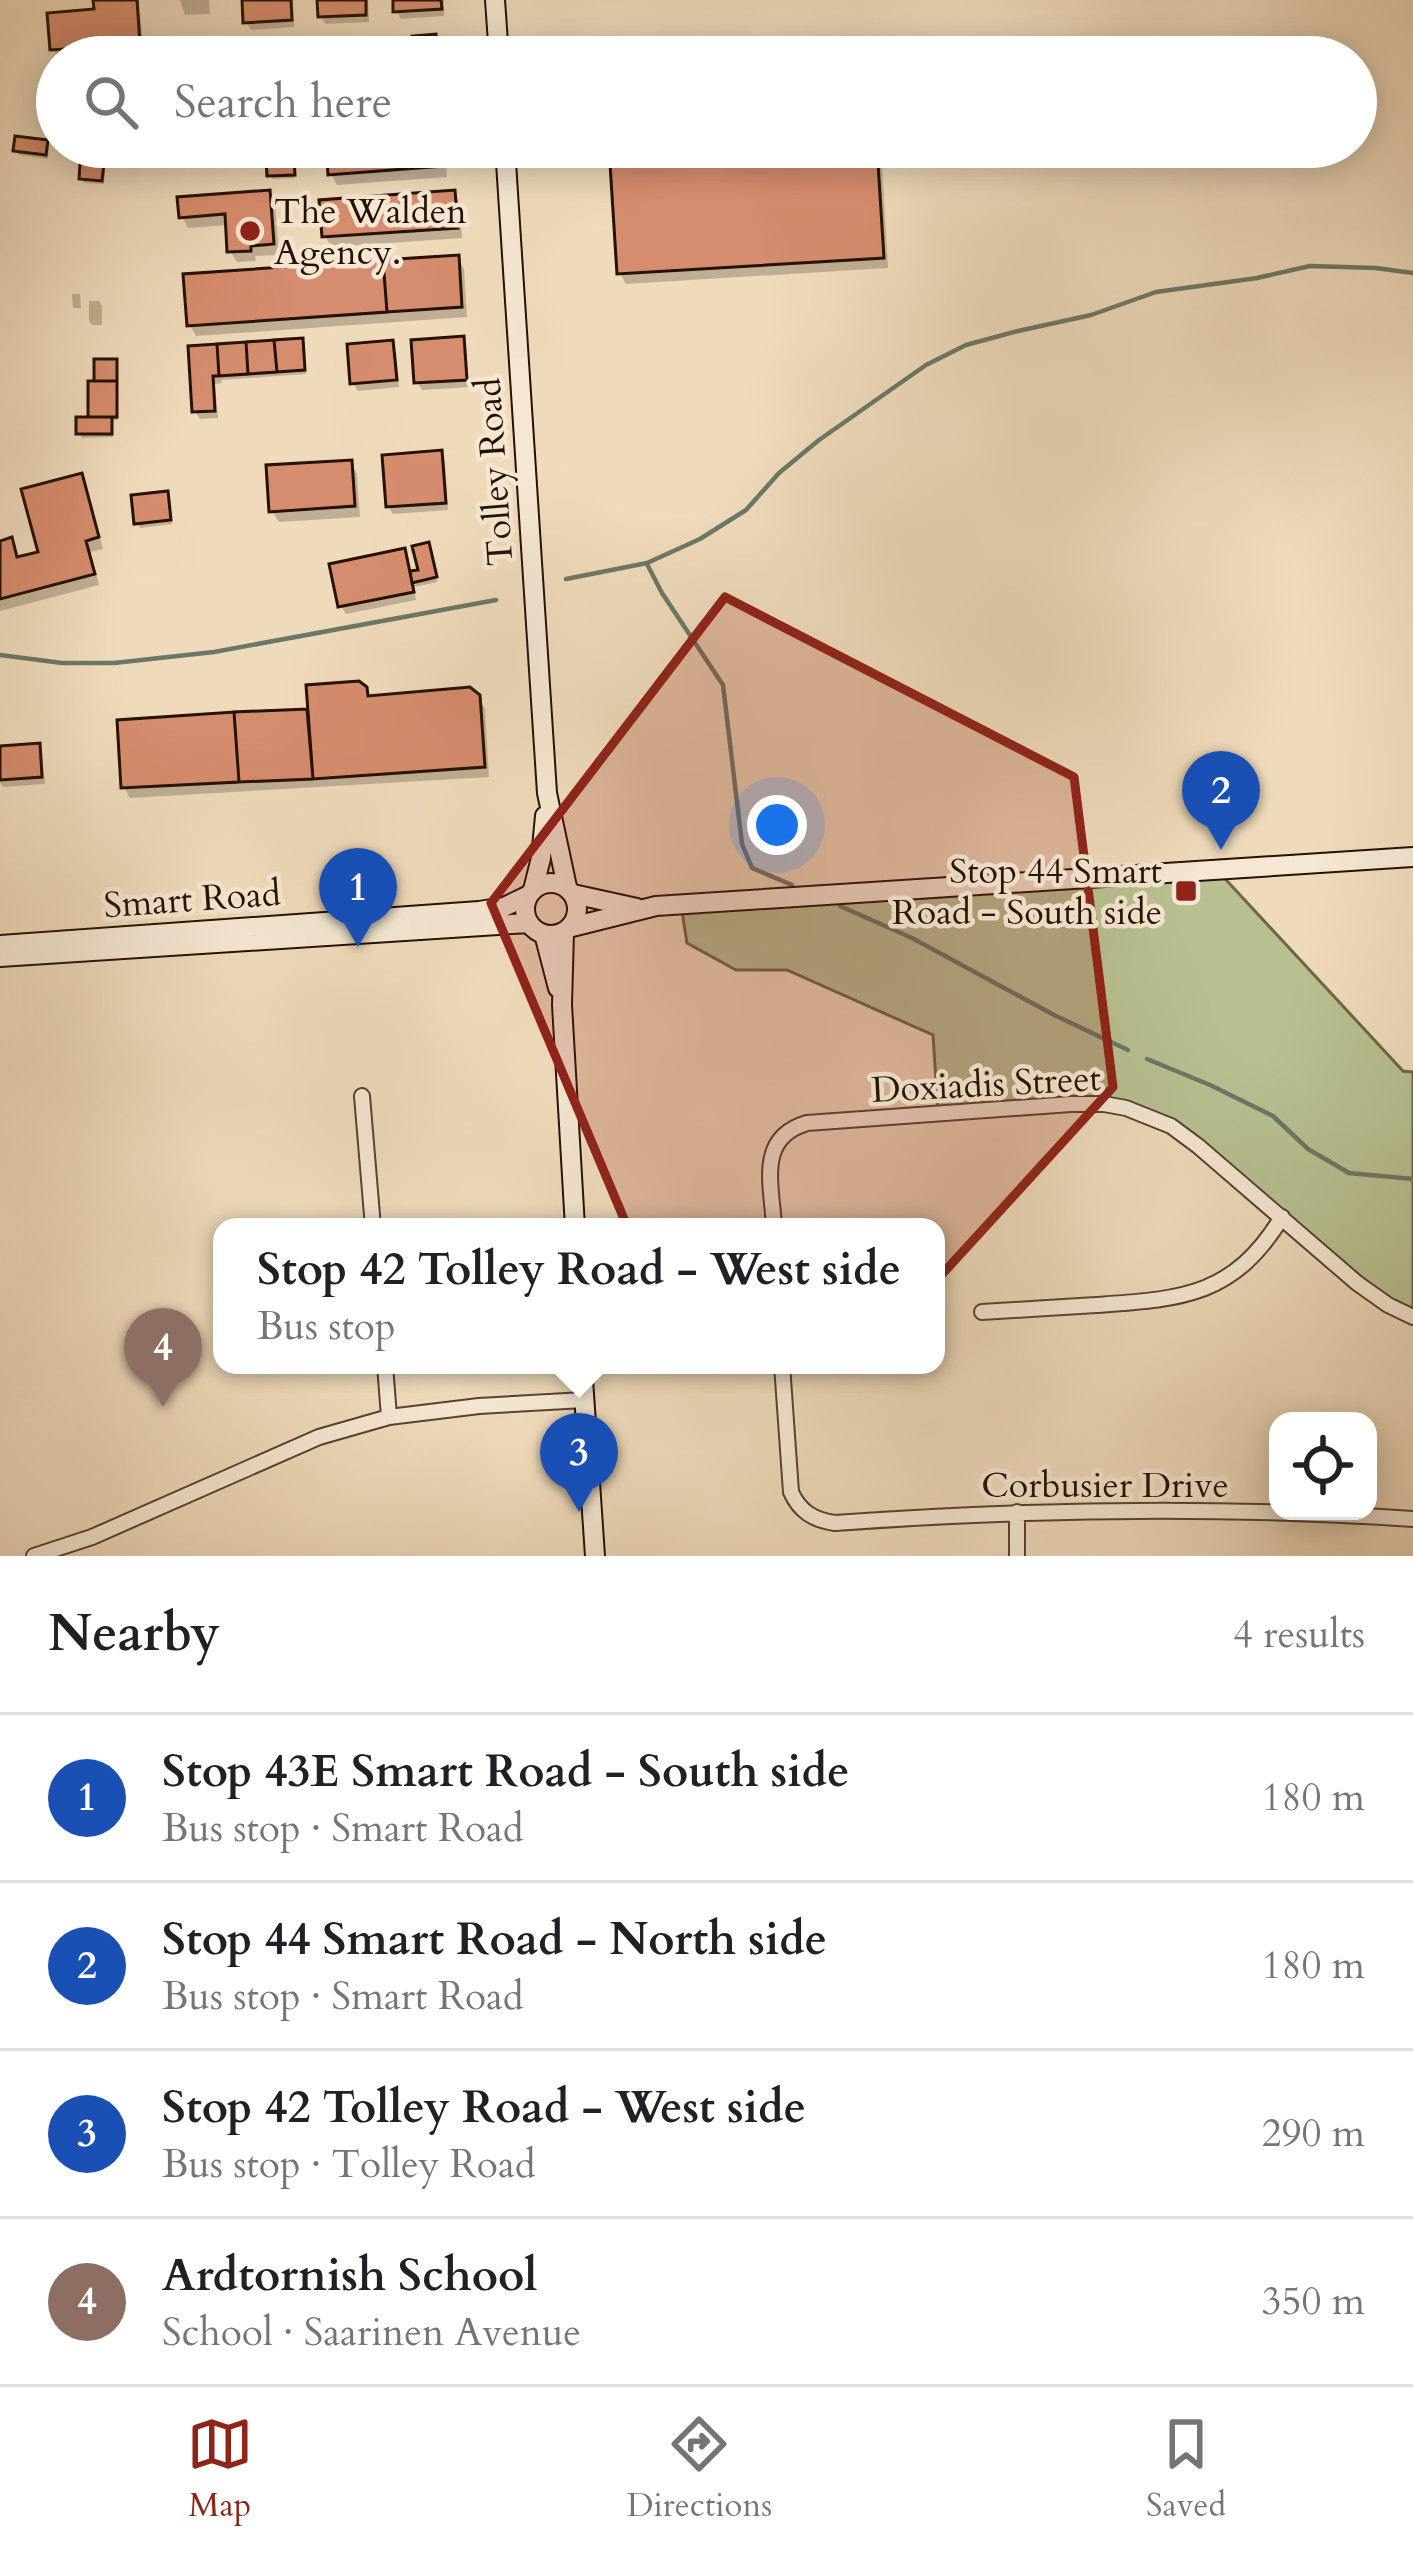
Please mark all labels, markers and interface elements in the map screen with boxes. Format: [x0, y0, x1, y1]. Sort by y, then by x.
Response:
search box [36, 36, 1377, 168]
icon: search [78, 69, 144, 135]
text: Search here [174, 72, 392, 133]
place label: The Walden Agency. [274, 187, 467, 277]
marker: The Walden Agency. [237, 218, 263, 244]
street label: Tolley Road [463, 376, 526, 568]
pin: 2 [1182, 751, 1260, 850]
your location [747, 795, 807, 855]
place label: Stop 44 Smart Road - South side [892, 847, 1162, 937]
pin: 1 [319, 848, 397, 947]
street label: Smart Road [102, 869, 282, 930]
marker: Stop 44 Smart Road - South side [1173, 878, 1199, 904]
street label: Doxiadis Street [870, 1054, 1102, 1115]
popup [213, 1218, 945, 1374]
text: Stop 42 Tolley Road - West side [257, 1239, 901, 1300]
text: Bus stop [257, 1300, 396, 1353]
pin: 4 [124, 1308, 202, 1407]
map controls [1269, 1412, 1377, 1520]
button: locate [1269, 1412, 1377, 1520]
pin: 3 [540, 1413, 618, 1512]
street label: Corbusier Drive [981, 1461, 1229, 1510]
text: Nearby [48, 1599, 220, 1669]
text: 4 results [1233, 1608, 1365, 1661]
text: Stop 43E Smart Road - South side [162, 1741, 849, 1802]
text: 1 [77, 1771, 97, 1824]
text: 180 m [1262, 1771, 1365, 1824]
text: Bus stop · Smart Road [162, 1802, 524, 1855]
text: Stop 44 Smart Road - North side [162, 1909, 827, 1970]
text: 2 [77, 1939, 97, 1992]
text: 180 m [1262, 1939, 1365, 1992]
text: Bus stop · Smart Road [162, 1970, 524, 2023]
text: Stop 42 Tolley Road - West side [162, 2077, 806, 2138]
text: 3 [77, 2107, 97, 2160]
text: 290 m [1262, 2107, 1365, 2160]
text: Bus stop · Tolley Road [162, 2138, 536, 2191]
text: Ardtornish School [162, 2245, 537, 2306]
text: 4 [77, 2275, 97, 2328]
text: 350 m [1262, 2275, 1365, 2328]
text: School · Saarinen Avenue [162, 2306, 581, 2359]
tab: Map [187, 2411, 253, 2528]
tab: Directions [627, 2411, 772, 2528]
tab: Saved [1146, 2411, 1226, 2528]

